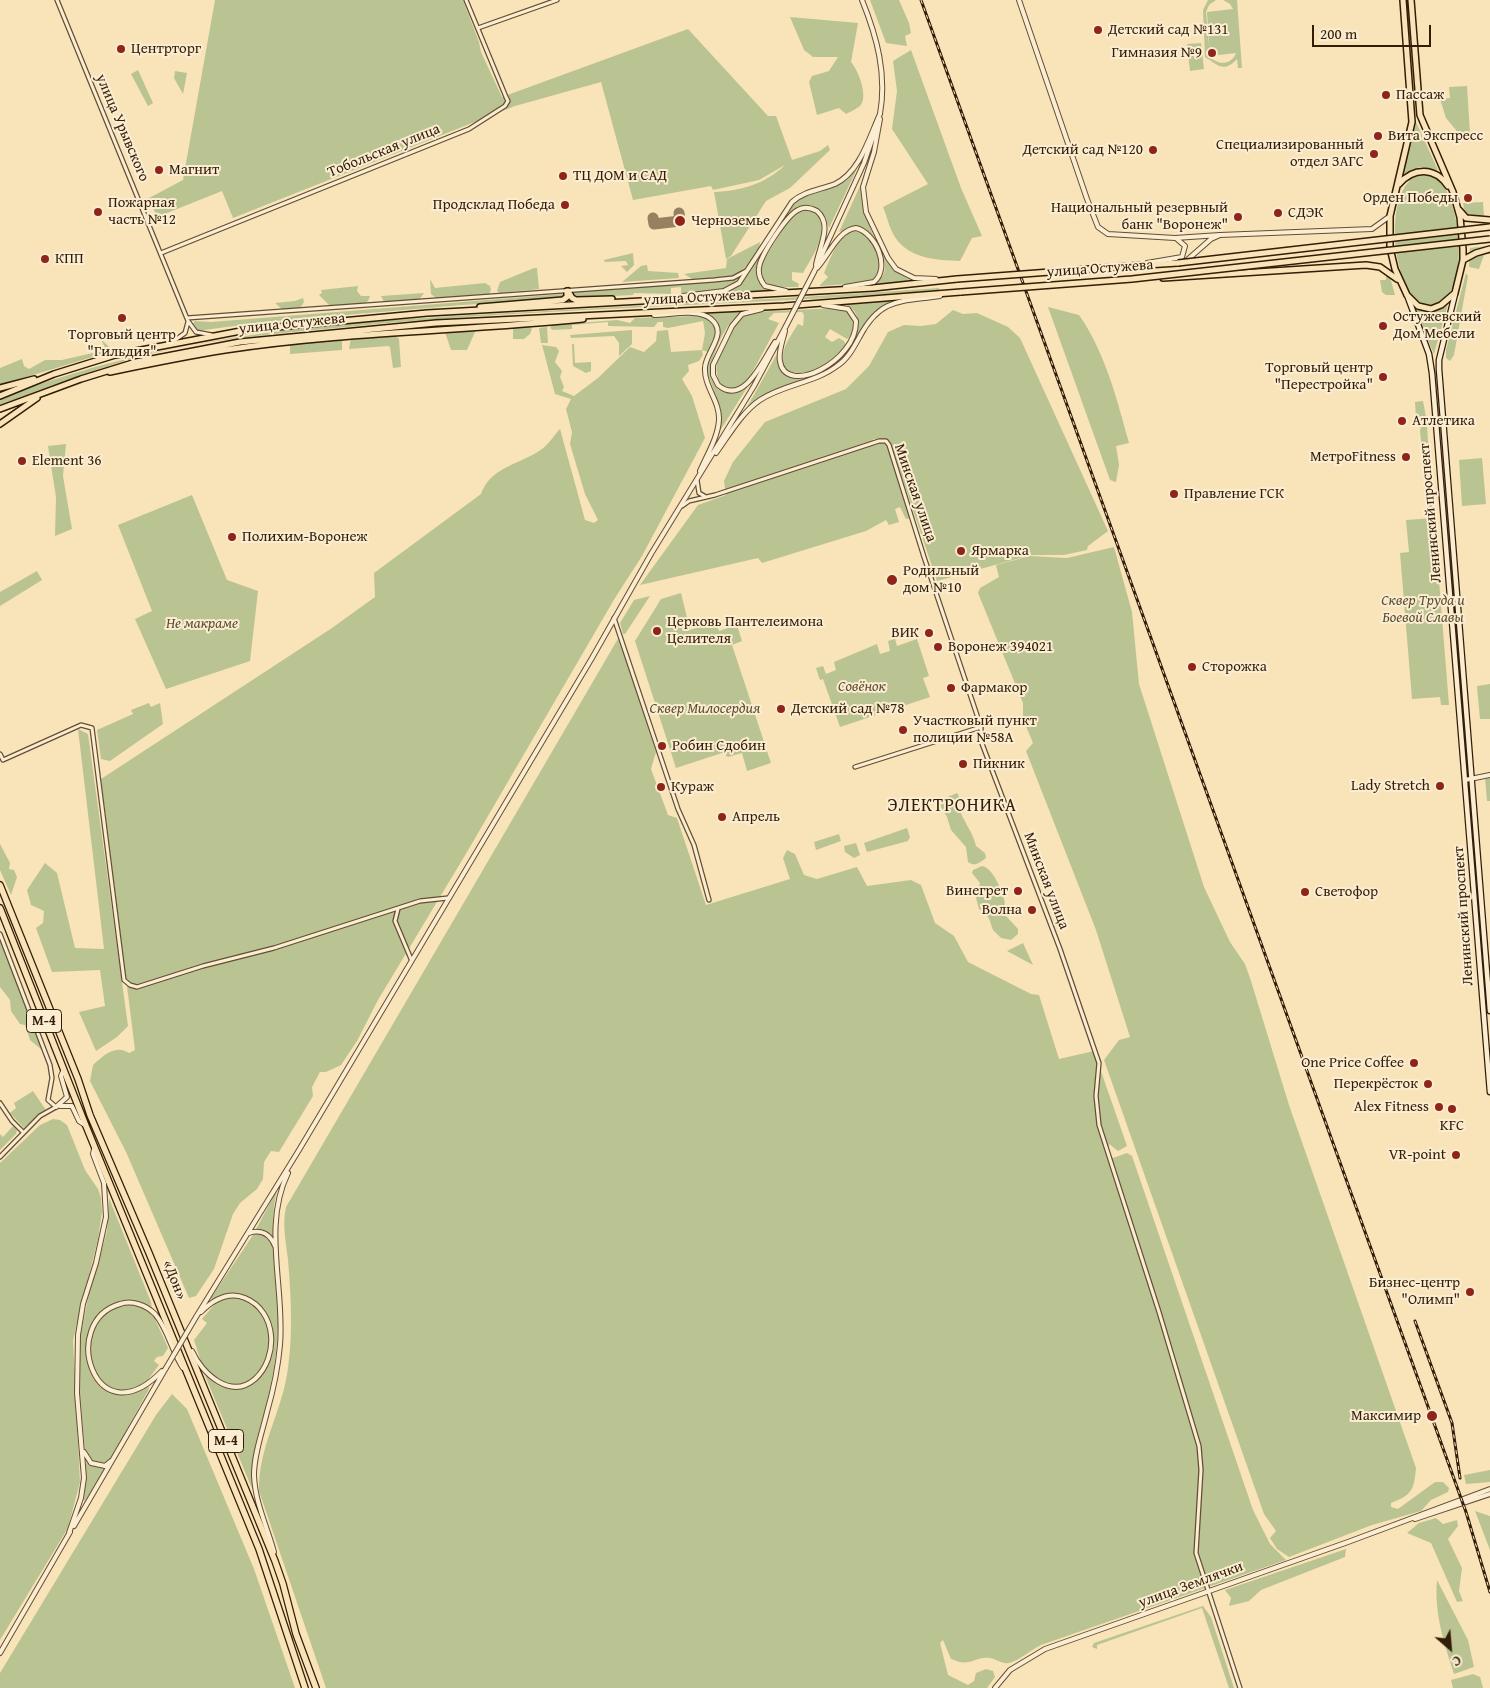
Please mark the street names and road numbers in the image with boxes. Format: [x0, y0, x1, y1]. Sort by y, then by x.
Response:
street label: улица Урывского [91, 72, 153, 184]
street label: Тобольская улица [325, 120, 443, 182]
street label: улица Остужева [1046, 256, 1154, 282]
street label: улица Остужева [643, 286, 751, 310]
street label: улица Остужева [238, 309, 346, 339]
street label: Минская улица [890, 442, 940, 544]
street label: Ленинский проспект [1416, 442, 1446, 584]
street label: Минская улица [1019, 830, 1073, 932]
street label: Ленинский проспект [1450, 846, 1478, 986]
road number: М-4 [27, 1009, 62, 1032]
street label: «Дон» [158, 1258, 190, 1302]
road number: М-4 [208, 1430, 244, 1452]
street label: улица Землячки [1136, 1558, 1246, 1612]

